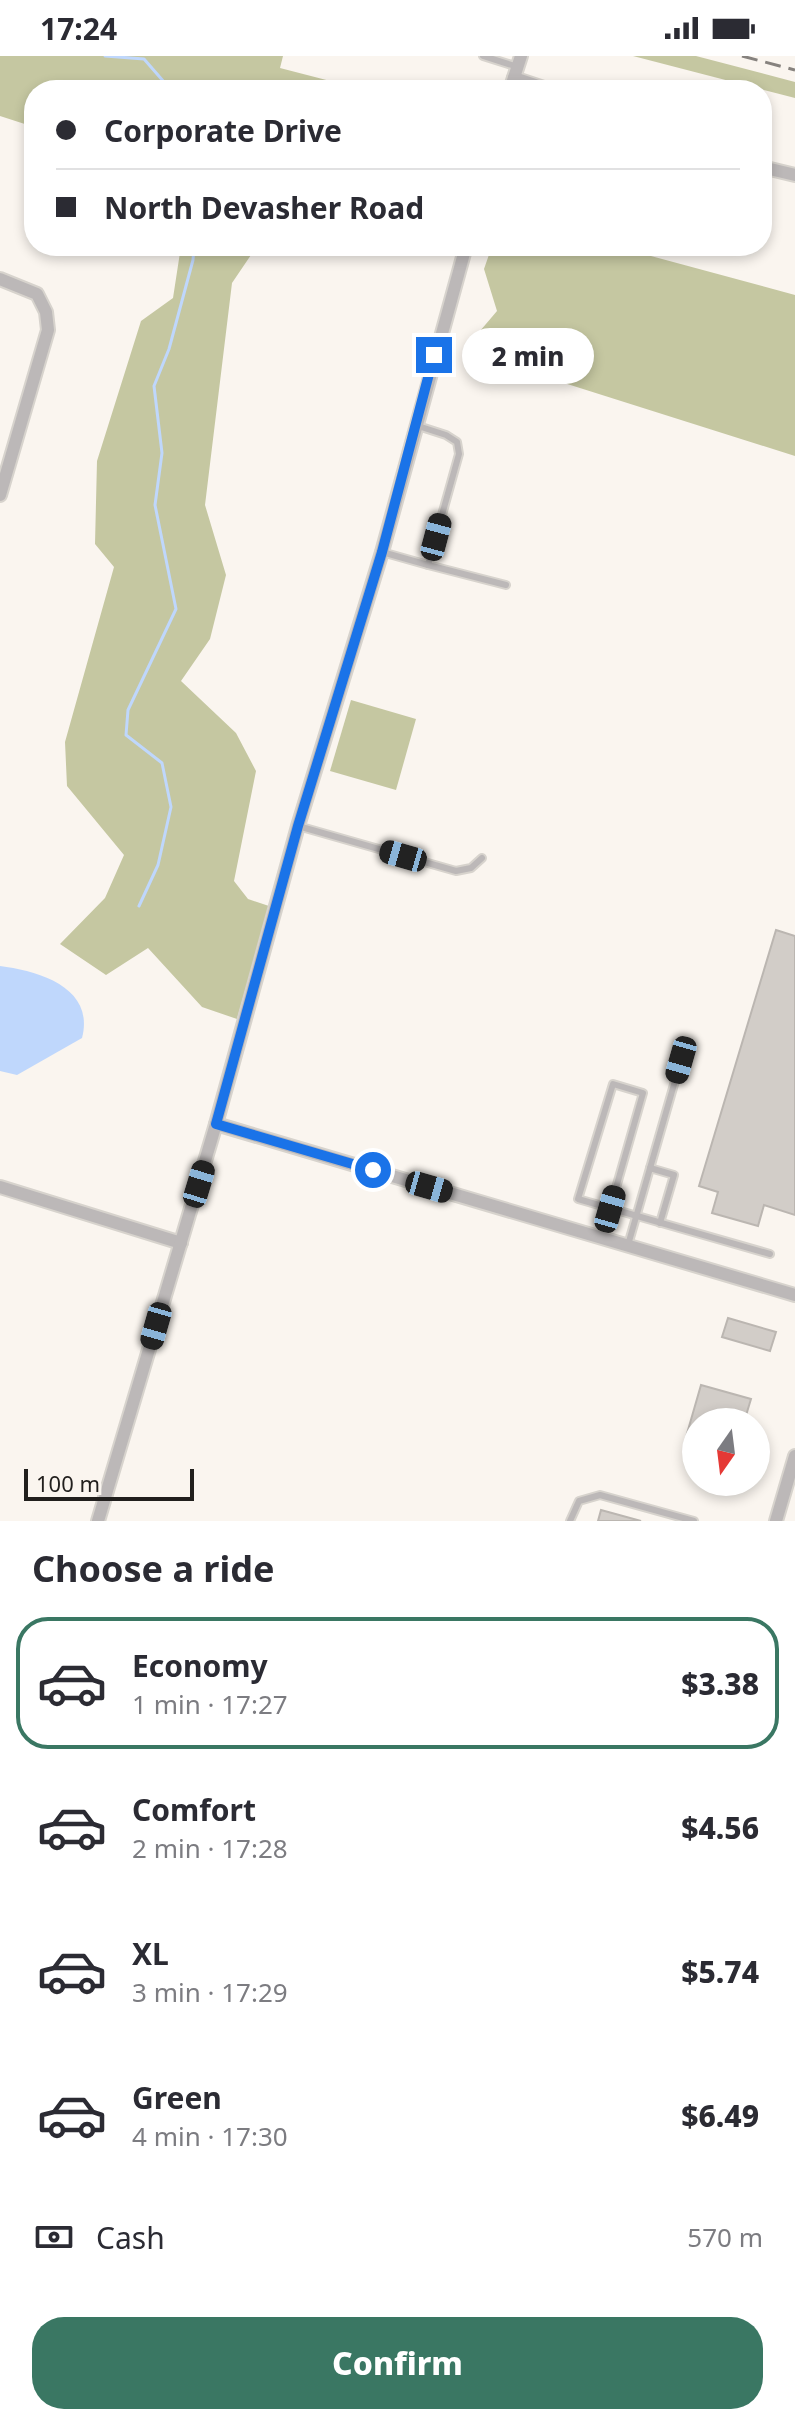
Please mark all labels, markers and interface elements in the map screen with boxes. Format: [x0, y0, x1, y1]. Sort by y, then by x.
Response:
text: 17:24 [40, 8, 117, 49]
text: Corporate Drive [104, 110, 342, 151]
text: North Devasher Road [104, 187, 424, 228]
callout: 2 min [462, 327, 594, 383]
route end [416, 337, 452, 373]
text: 2 min [492, 338, 564, 374]
car [418, 511, 454, 563]
car [377, 838, 429, 874]
car [663, 1034, 699, 1086]
route start [355, 1152, 391, 1188]
car [181, 1158, 217, 1210]
car [403, 1169, 455, 1205]
car [592, 1183, 628, 1235]
car [138, 1300, 174, 1352]
north arrow [682, 1408, 770, 1496]
map controls [682, 1408, 770, 1496]
scale bar [24, 1465, 194, 1501]
text: 100 m [36, 1468, 100, 1498]
text: Choose a ride [32, 1544, 274, 1593]
text: Economy [132, 1645, 268, 1686]
icon: car [36, 1647, 108, 1719]
text: $3.38 [681, 1663, 759, 1704]
text: 1 min · 17:27 [132, 1686, 288, 1722]
text: Comfort [132, 1789, 256, 1830]
icon: car [36, 1791, 108, 1863]
text: $4.56 [681, 1807, 759, 1848]
text: 2 min · 17:28 [132, 1830, 288, 1866]
text: XL [132, 1933, 169, 1974]
icon: car [36, 1935, 108, 2007]
text: $5.74 [681, 1951, 759, 1992]
text: 3 min · 17:29 [132, 1974, 288, 2010]
text: Green [132, 2077, 222, 2118]
icon: car [36, 2079, 108, 2151]
text: $6.49 [681, 2095, 759, 2136]
text: 4 min · 17:30 [132, 2118, 288, 2154]
icon: cash [32, 2215, 76, 2259]
text: Cash [96, 2217, 165, 2258]
text: 570 m [687, 2219, 763, 2255]
button: Confirm [32, 2317, 763, 2409]

